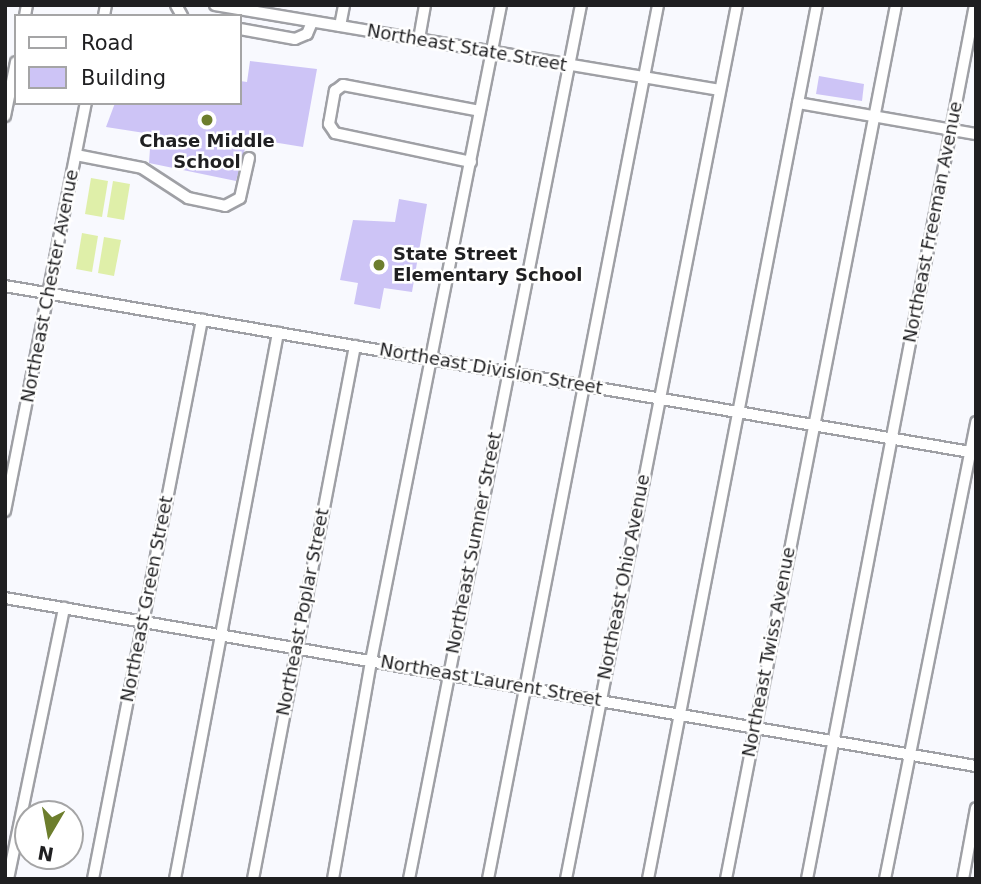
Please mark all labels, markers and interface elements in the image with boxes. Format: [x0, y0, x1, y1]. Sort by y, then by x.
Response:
legend [14, 14, 242, 105]
street label: Northeast State Street [365, 20, 569, 76]
text: Road [81, 31, 134, 55]
text: Building [81, 66, 166, 90]
street label: Northeast Freeman Avenue [899, 100, 967, 344]
marker: Chase Middle School [199, 112, 215, 128]
place label: Chase Middle School [139, 131, 275, 174]
street label: Northeast Chester Avenue [17, 168, 83, 404]
place label: State Street Elementary School [393, 244, 582, 286]
marker: State Street Elementary School [371, 257, 387, 273]
street label: Northeast Division Street [378, 339, 604, 399]
street label: Northeast Sumner Street [442, 430, 506, 656]
street label: Northeast Ohio Avenue [593, 472, 655, 682]
street label: Northeast Green Street [116, 494, 178, 704]
street label: Northeast Poplar Street [272, 506, 334, 718]
street label: Northeast Twiss Avenue [738, 545, 800, 759]
street label: Northeast Laurent Street [379, 651, 603, 711]
north arrow [14, 800, 84, 870]
text: N [36, 841, 55, 866]

